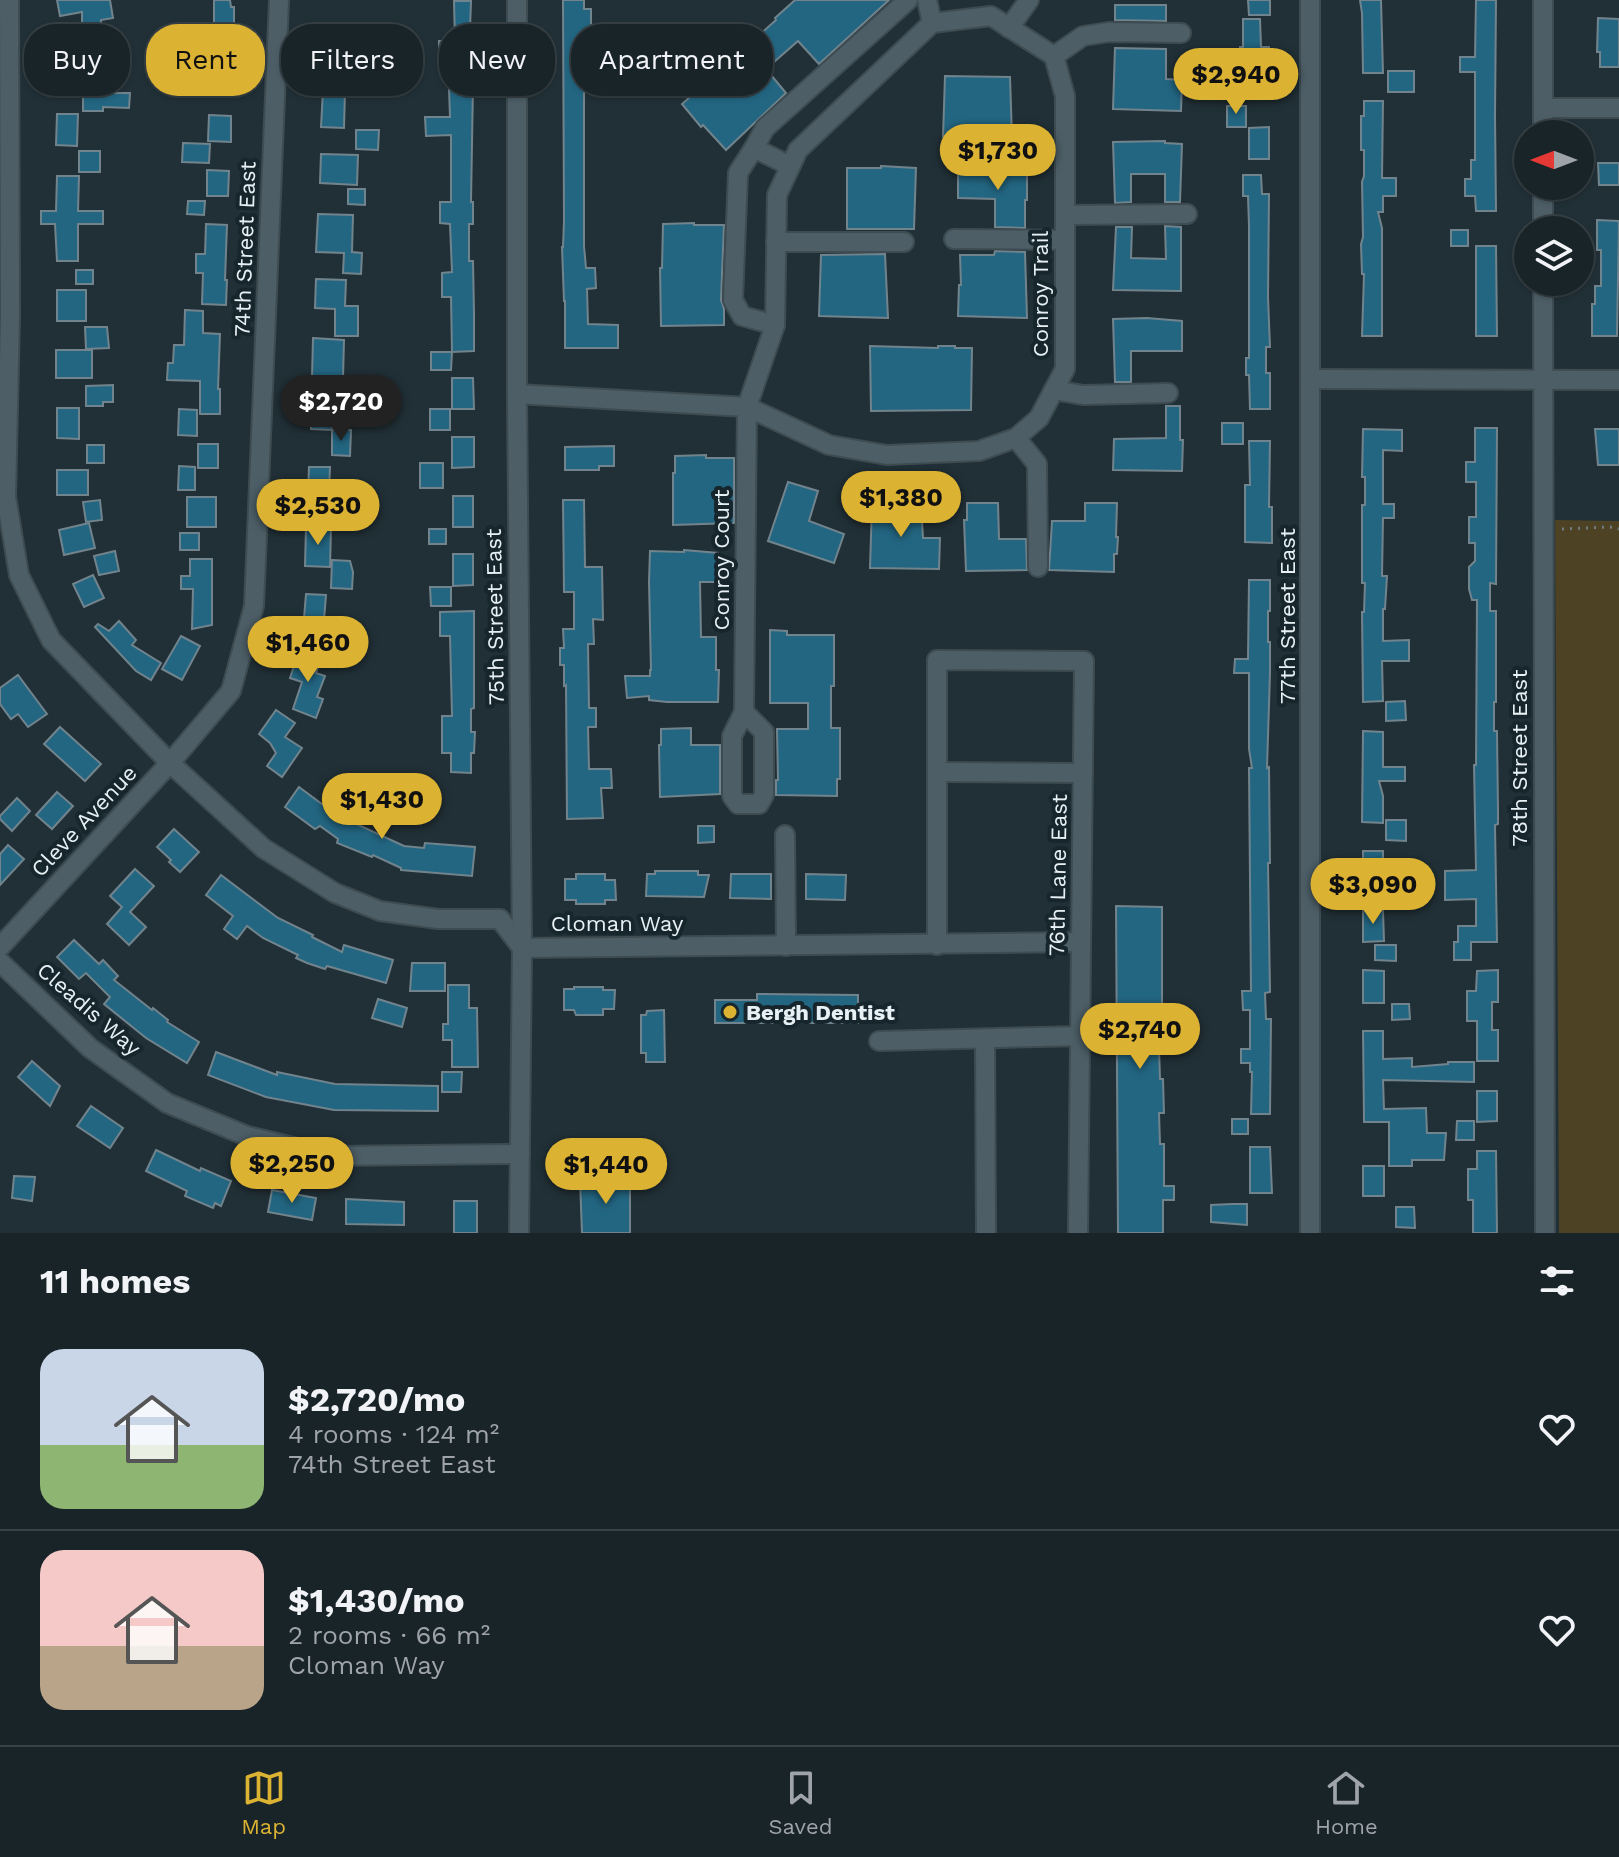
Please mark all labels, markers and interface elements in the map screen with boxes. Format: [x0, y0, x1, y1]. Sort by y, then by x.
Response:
chip: Buy [24, 24, 130, 96]
chip: Rent [146, 24, 265, 96]
chip: Filters [281, 24, 423, 96]
chip: New [439, 24, 555, 96]
chip: Apartment [571, 24, 773, 96]
pin: $2,940 [1171, 48, 1301, 116]
text: $2,940 [1191, 59, 1281, 89]
north arrow [1514, 120, 1594, 200]
map controls [1514, 120, 1594, 296]
pin: $1,730 [933, 124, 1063, 192]
text: $1,730 [958, 135, 1038, 165]
street label: 74th Street East [229, 161, 261, 337]
button: layers [1514, 216, 1594, 296]
street label: Conroy Trail [1028, 230, 1053, 357]
pin: $2,720 [276, 375, 406, 443]
text: $2,720 [299, 386, 383, 416]
pin: $1,380 [836, 471, 966, 539]
pin: $2,530 [253, 479, 383, 547]
text: $1,380 [859, 482, 943, 512]
street label: Conroy Court [709, 489, 734, 631]
text: $2,530 [274, 490, 362, 520]
street label: 77th Street East [1275, 528, 1300, 704]
street label: 75th Street East [481, 529, 509, 705]
pin: $1,460 [243, 616, 373, 684]
text: $1,460 [266, 627, 350, 657]
street label: 78th Street East [1507, 670, 1532, 846]
street label: Cleve Avenue [26, 760, 142, 882]
pin: $1,430 [317, 773, 447, 841]
text: $1,430 [340, 784, 424, 814]
street label: 76th Lane East [1044, 794, 1072, 956]
pin: $3,090 [1308, 858, 1438, 926]
text: $3,090 [1329, 869, 1417, 899]
street label: Cloman Way [551, 911, 684, 936]
street label: Cleadis Way [32, 957, 146, 1061]
place label: Bergh Dentist [746, 1000, 895, 1025]
marker: Bergh Dentist [721, 1003, 739, 1021]
pin: $2,740 [1075, 1003, 1205, 1071]
text: $2,740 [1098, 1014, 1182, 1044]
pin: $2,250 [227, 1137, 357, 1205]
pin: $1,440 [541, 1138, 671, 1206]
text: $2,250 [248, 1148, 336, 1178]
text: $1,440 [563, 1149, 649, 1179]
icon: filters [1535, 1259, 1579, 1303]
text: 11 homes [40, 1261, 190, 1301]
text: $2,720/mo [288, 1379, 465, 1419]
icon: home [104, 1381, 200, 1477]
icon: heart [1535, 1407, 1579, 1451]
text: 4 rooms · 124 m² [288, 1419, 499, 1449]
text: 74th Street East [288, 1449, 496, 1479]
text: $1,430/mo [288, 1580, 465, 1620]
icon: home [104, 1582, 200, 1678]
icon: heart [1535, 1608, 1579, 1652]
text: 2 rooms · 66 m² [288, 1620, 490, 1650]
text: Cloman Way [288, 1650, 445, 1680]
tab: Map [241, 1766, 286, 1839]
tab: Saved [769, 1766, 832, 1839]
tab: Home [1315, 1766, 1378, 1839]

